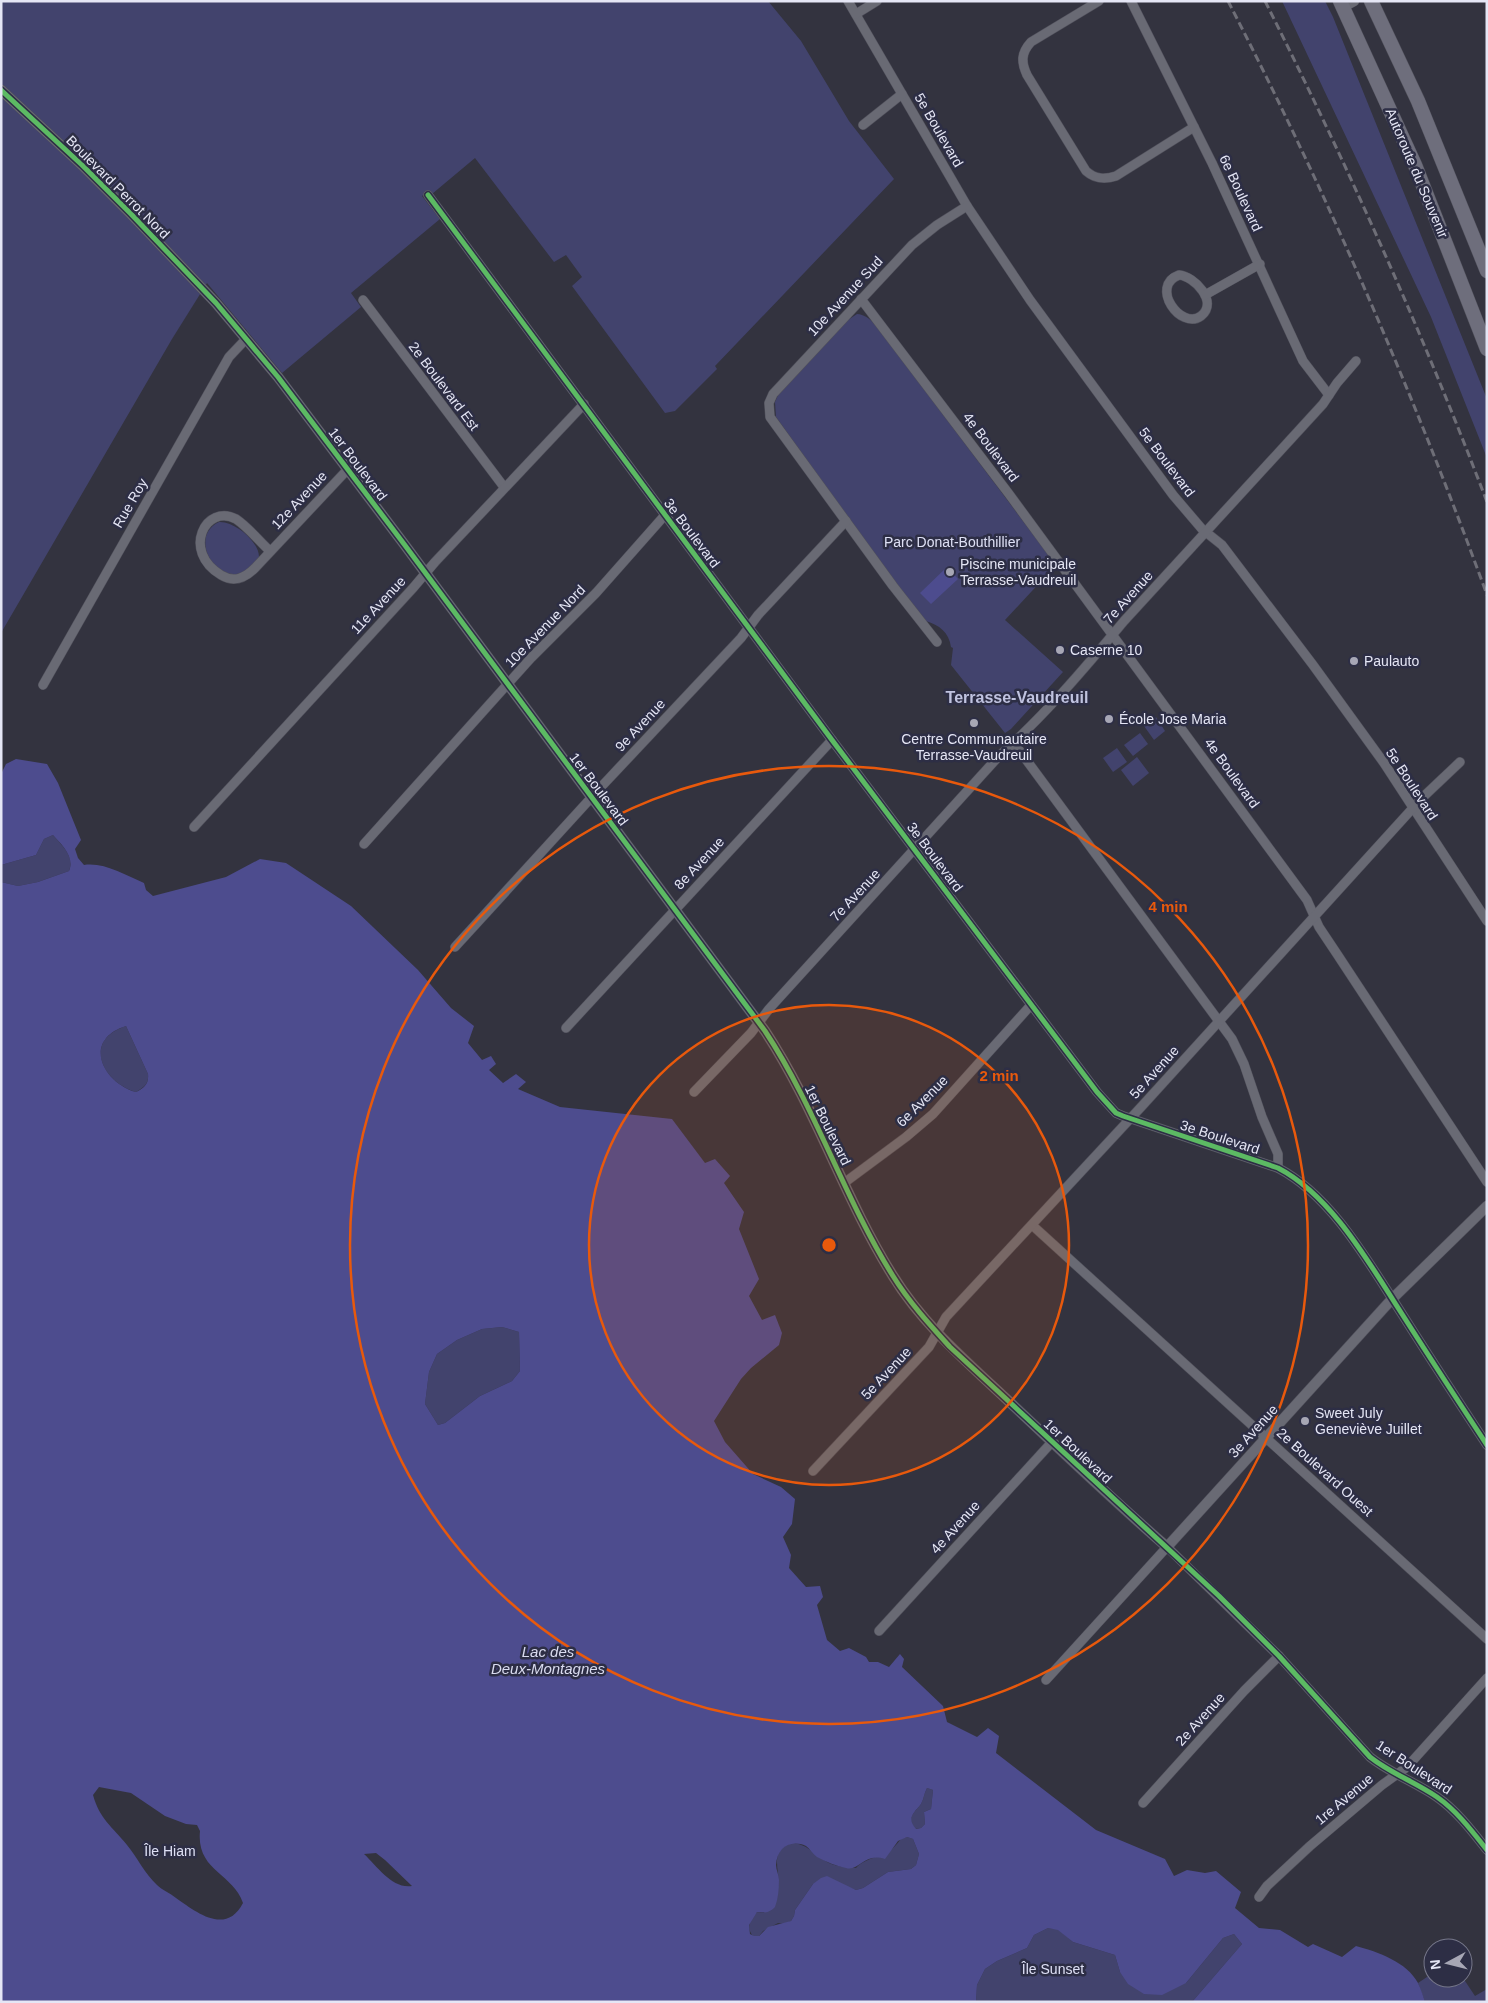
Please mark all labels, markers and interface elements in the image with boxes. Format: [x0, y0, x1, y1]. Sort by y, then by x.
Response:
street label: 5e Boulevard [911, 90, 967, 170]
street label: Autoroute du Souvenir [1382, 106, 1452, 241]
street label: Boulevard Perrot Nord [63, 132, 173, 242]
street label: 6e Boulevard [1216, 152, 1266, 234]
street label: 10e Avenue Sud [804, 253, 886, 339]
street label: 2e Boulevard Est [406, 339, 483, 433]
street label: 4e Boulevard [960, 409, 1022, 485]
street label: 1er Boulevard [325, 424, 391, 504]
street label: 5e Boulevard [1136, 424, 1198, 500]
street label: 12e Avenue [268, 467, 330, 532]
street label: Rue Roy [109, 475, 151, 531]
street label: 3e Boulevard [661, 495, 723, 571]
park label: Parc Donat-Bouthillier [884, 534, 1020, 550]
place label: Piscine municipale Terrasse-Vaudreuil [960, 556, 1076, 588]
marker: Piscine municipale Terrasse-Vaudreuil [944, 566, 956, 578]
street label: 7e Avenue [1100, 567, 1156, 627]
street label: 11e Avenue [347, 573, 409, 637]
street label: 10e Avenue Nord [502, 582, 588, 670]
place label: Caserne 10 [1070, 642, 1143, 658]
marker: Caserne 10 [1054, 644, 1066, 656]
place label: Paulauto [1364, 653, 1419, 669]
marker: Paulauto [1348, 655, 1360, 667]
district label: Terrasse-Vaudreuil [946, 689, 1088, 706]
street label: 9e Avenue [612, 695, 668, 755]
place label: École Jose Maria [1119, 711, 1227, 727]
marker: École Jose Maria [1103, 713, 1115, 725]
marker: Centre Communautaire Terrasse-Vaudreuil [968, 717, 980, 729]
place label: Centre Communautaire Terrasse-Vaudreuil [901, 731, 1047, 763]
street label: 4e Boulevard [1201, 735, 1263, 811]
street label: 5e Boulevard [1383, 745, 1441, 823]
street label: 1er Boulevard [566, 749, 632, 829]
street label: 3e Boulevard [904, 819, 966, 895]
street label: 8e Avenue [671, 833, 727, 893]
street label: 7e Avenue [827, 865, 883, 925]
text: 4 min [1148, 898, 1188, 915]
street label: 5e Avenue [1126, 1042, 1182, 1102]
text: 2 min [979, 1067, 1019, 1084]
street label: 6e Avenue [893, 1072, 951, 1130]
street label: 1er Boulevard [802, 1082, 854, 1168]
street label: 3e Boulevard [1178, 1117, 1262, 1157]
centre of rings [820, 1236, 838, 1254]
street label: 5e Avenue [858, 1343, 914, 1403]
street label: 3e Avenue [1225, 1401, 1281, 1461]
place label: Sweet July Geneviève Juillet [1315, 1405, 1422, 1437]
street label: 1er Boulevard [1041, 1415, 1115, 1487]
marker: Sweet July Geneviève Juillet [1299, 1415, 1311, 1427]
street label: 2e Boulevard Ouest [1274, 1425, 1376, 1519]
street label: 4e Avenue [927, 1497, 983, 1557]
water label: Lac des Deux-Montagnes [491, 1643, 606, 1677]
street label: 2e Avenue [1172, 1689, 1228, 1749]
street label: 1er Boulevard [1373, 1737, 1455, 1797]
street label: 1re Avenue [1312, 1770, 1376, 1828]
park label: Île Hiam [143, 1843, 196, 1859]
north arrow [1423, 1938, 1473, 1988]
text: N [1427, 1959, 1444, 1971]
park label: Île Sunset [1021, 1961, 1084, 1977]

